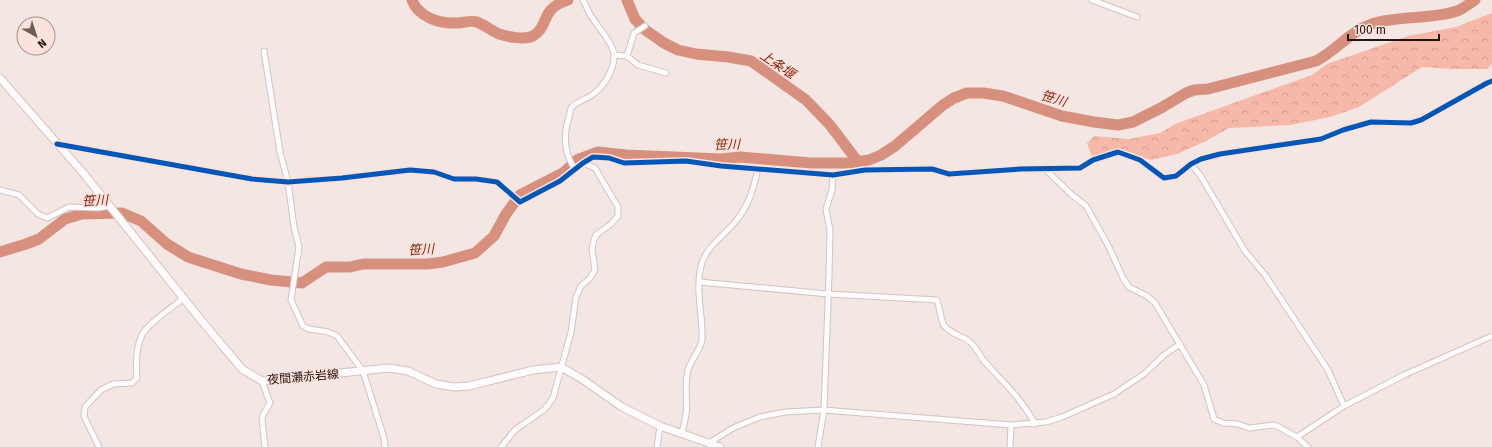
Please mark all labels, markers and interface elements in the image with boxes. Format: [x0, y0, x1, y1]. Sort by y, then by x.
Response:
north arrow [16, 16, 56, 56]
scale bar [1348, 16, 1439, 42]
text: 100 m [1354, 23, 1386, 37]
text: N [35, 36, 49, 51]
water label: 上条堰 [757, 47, 800, 83]
water label: 笹川 [1039, 88, 1070, 110]
water label: 笹川 [714, 137, 742, 152]
water label: 笹川 [82, 192, 110, 209]
water label: 笹川 [408, 241, 436, 258]
street label: 夜間瀬赤岩線 [266, 367, 339, 387]

